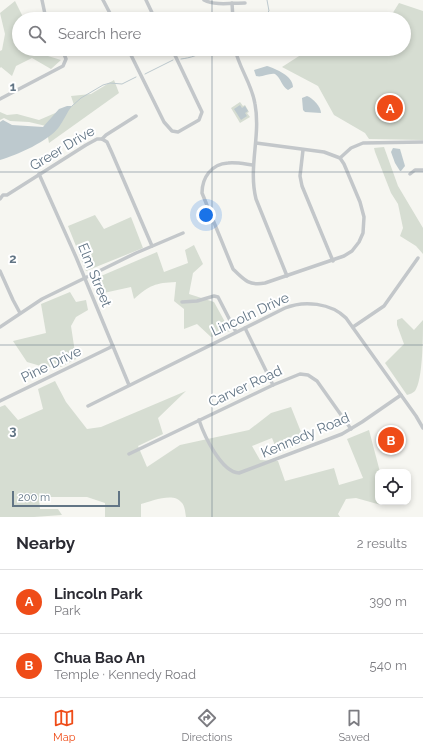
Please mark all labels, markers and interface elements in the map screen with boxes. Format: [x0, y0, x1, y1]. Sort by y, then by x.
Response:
search box [12, 12, 411, 56]
icon: search [26, 23, 48, 45]
text: Search here [58, 25, 141, 43]
text: 1 [10, 79, 17, 94]
pin: A [377, 93, 403, 123]
street label: Greer Drive [27, 122, 97, 174]
your location [196, 205, 216, 225]
street label: Elm Street [75, 241, 115, 310]
text: 2 [9, 251, 17, 266]
street label: Lincoln Drive [208, 289, 292, 339]
street label: Pine Drive [18, 343, 84, 385]
street label: Carver Road [206, 362, 284, 410]
street label: Kennedy Road [258, 409, 352, 461]
text: 3 [9, 423, 17, 438]
pin: B [378, 425, 404, 455]
map controls [375, 469, 411, 505]
button: locate [375, 469, 411, 505]
scale bar [12, 489, 120, 508]
text: 200 m [18, 491, 50, 504]
text: Nearby [16, 533, 75, 553]
text: 2 results [357, 536, 407, 551]
text: Lincoln Park [54, 585, 143, 603]
text: A [25, 594, 33, 609]
text: 390 m [369, 594, 407, 609]
text: Park [54, 603, 81, 618]
text: Chua Bao An [54, 649, 145, 667]
text: B [25, 658, 33, 673]
text: 540 m [370, 658, 407, 673]
text: Temple · Kennedy Road [54, 667, 196, 682]
tab: Map [53, 707, 75, 744]
tab: Directions [182, 707, 232, 744]
tab: Saved [338, 707, 370, 744]

